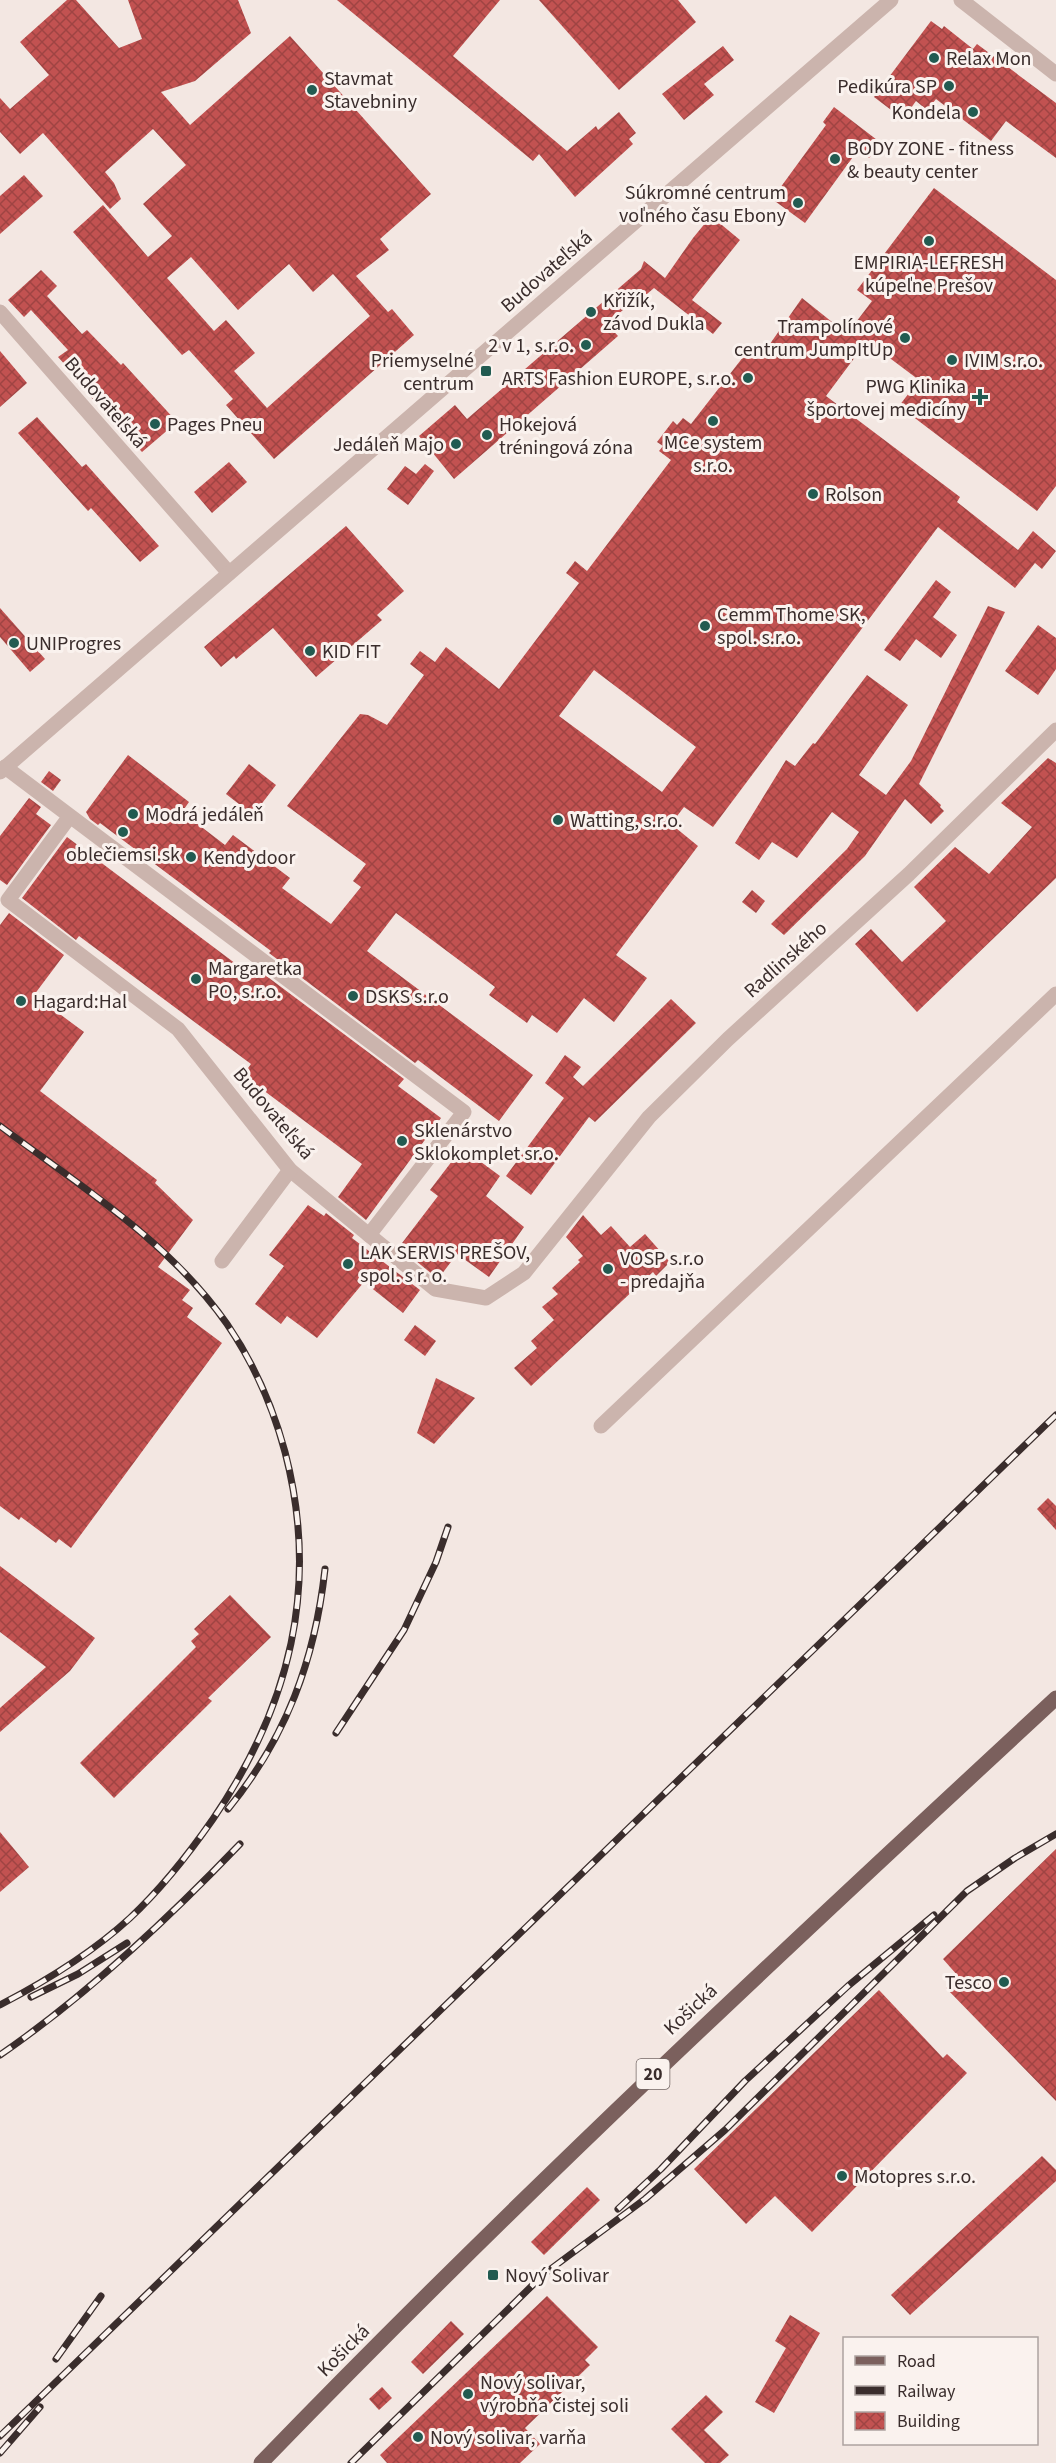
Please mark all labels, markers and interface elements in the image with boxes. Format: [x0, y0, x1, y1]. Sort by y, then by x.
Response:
place label: Relax Mon [946, 45, 1032, 73]
marker: Relax Mon [927, 51, 941, 65]
place label: Stavmat Stavebniny [324, 65, 418, 116]
place label: Pedikúra SP [837, 73, 937, 101]
marker: Pedikúra SP [942, 79, 956, 93]
marker: Stavmat Stavebniny [305, 83, 319, 97]
place label: Kondela [892, 99, 961, 127]
marker: Kondela [966, 105, 980, 119]
place label: BODY ZONE - fitness & beauty center [847, 135, 1014, 186]
marker: BODY ZONE - fitness & beauty center [828, 152, 842, 166]
place label: Súkromné centrum voľného času Ebony [619, 179, 787, 230]
marker: Súkromné centrum voľného času Ebony [791, 196, 805, 210]
street label: Budovateľská [495, 224, 599, 319]
marker: EMPIRIA-LEFRESH kúpeľne Prešov [922, 234, 936, 248]
place label: EMPIRIA-LEFRESH kúpeľne Prešov [853, 249, 1005, 300]
place label: Křižík, závod Dukla [603, 287, 705, 338]
marker: Křižík, závod Dukla [584, 305, 598, 319]
place label: Trampolínové centrum JumpItUp [734, 313, 893, 364]
marker: Trampolínové centrum JumpItUp [898, 331, 912, 345]
place label: 2 v 1, s.r.o. [488, 332, 574, 360]
marker: 2 v 1, s.r.o. [579, 338, 593, 352]
place label: Priemyselné centrum [371, 347, 474, 398]
place label: IVIM s.r.o. [964, 347, 1043, 375]
street label: Budovateľská [58, 351, 153, 455]
marker: IVIM s.r.o. [945, 353, 959, 367]
marker: Priemyselné centrum [479, 364, 493, 378]
place label: ARTS Fashion EUROPE, s.r.o. [502, 365, 736, 393]
marker: ARTS Fashion EUROPE, s.r.o. [741, 371, 755, 385]
place label: PWG Klinika športovej medicíny [807, 373, 967, 424]
marker: PWG Klinika športovej medicíny [971, 388, 989, 406]
place label: Pages Pneu [167, 411, 263, 439]
place label: Hokejová tréningová zóna [499, 411, 633, 462]
marker: MCe system s.r.o. [706, 414, 720, 428]
marker: Pages Pneu [148, 417, 162, 431]
marker: Hokejová tréningová zóna [480, 428, 494, 442]
place label: MCe system s.r.o. [664, 429, 762, 480]
place label: Jedáleň Majo [333, 431, 444, 459]
marker: Jedáleň Majo [449, 437, 463, 451]
place label: Rolson [825, 481, 882, 509]
marker: Rolson [806, 487, 820, 501]
place label: Cemm Thome SK, spol. s.r.o. [717, 601, 866, 652]
marker: Cemm Thome SK, spol. s.r.o. [698, 619, 712, 633]
place label: UNIProgres [26, 630, 121, 658]
marker: UNIProgres [7, 636, 21, 650]
place label: KID FIT [322, 638, 381, 666]
marker: KID FIT [303, 644, 317, 658]
place label: Modrá jedáleň [145, 801, 264, 829]
marker: Modrá jedáleň [126, 807, 140, 821]
place label: Watting, s.r.o. [570, 807, 683, 835]
marker: Watting, s.r.o. [551, 813, 565, 827]
marker: oblečiemsi.sk [116, 825, 130, 839]
place label: oblečiemsi.sk [66, 841, 180, 869]
place label: Kendydoor [203, 844, 295, 872]
marker: Kendydoor [184, 850, 198, 864]
street label: Radlinského [738, 915, 833, 1005]
place label: Margaretka PO, s.r.o. [208, 955, 302, 1006]
marker: Margaretka PO, s.r.o. [189, 972, 203, 986]
place label: DSKS s.r.o [365, 983, 449, 1011]
place label: Hagard:Hal [33, 988, 127, 1016]
marker: DSKS s.r.o [346, 989, 360, 1003]
marker: Hagard:Hal [14, 994, 28, 1008]
street label: Budovateľská [226, 1061, 320, 1166]
place label: Sklenárstvo Sklokomplet sr.o. [414, 1117, 559, 1168]
marker: Sklenárstvo Sklokomplet sr.o. [395, 1134, 409, 1148]
place label: LAK SERVIS PREŠOV, spol. s r. o. [360, 1239, 530, 1290]
place label: VOSP s.r.o - predajňa [620, 1245, 705, 1296]
marker: LAK SERVIS PREŠOV, spol. s r. o. [341, 1257, 355, 1271]
marker: VOSP s.r.o - predajňa [601, 1262, 615, 1276]
place label: Tesco [945, 1969, 992, 1997]
marker: Tesco [997, 1975, 1011, 1989]
street label: Košická [658, 1978, 724, 2042]
road number: 20 [636, 2059, 670, 2089]
place label: Motopres s.r.o. [854, 2163, 976, 2191]
marker: Motopres s.r.o. [835, 2169, 849, 2183]
place label: Nový Solivar [505, 2262, 609, 2290]
marker: Nový Solivar [486, 2268, 500, 2282]
street label: Košická [311, 2318, 376, 2383]
legend [843, 2337, 1038, 2445]
text: Road [897, 2349, 936, 2374]
place label: Nový solivar, výrobňa čistej soli [480, 2369, 629, 2420]
text: Railway [897, 2379, 956, 2404]
marker: Nový solivar, výrobňa čistej soli [461, 2387, 475, 2401]
text: Building [897, 2409, 960, 2434]
place label: Nový solivar, varňa [430, 2424, 586, 2452]
marker: Nový solivar, varňa [411, 2430, 425, 2444]

